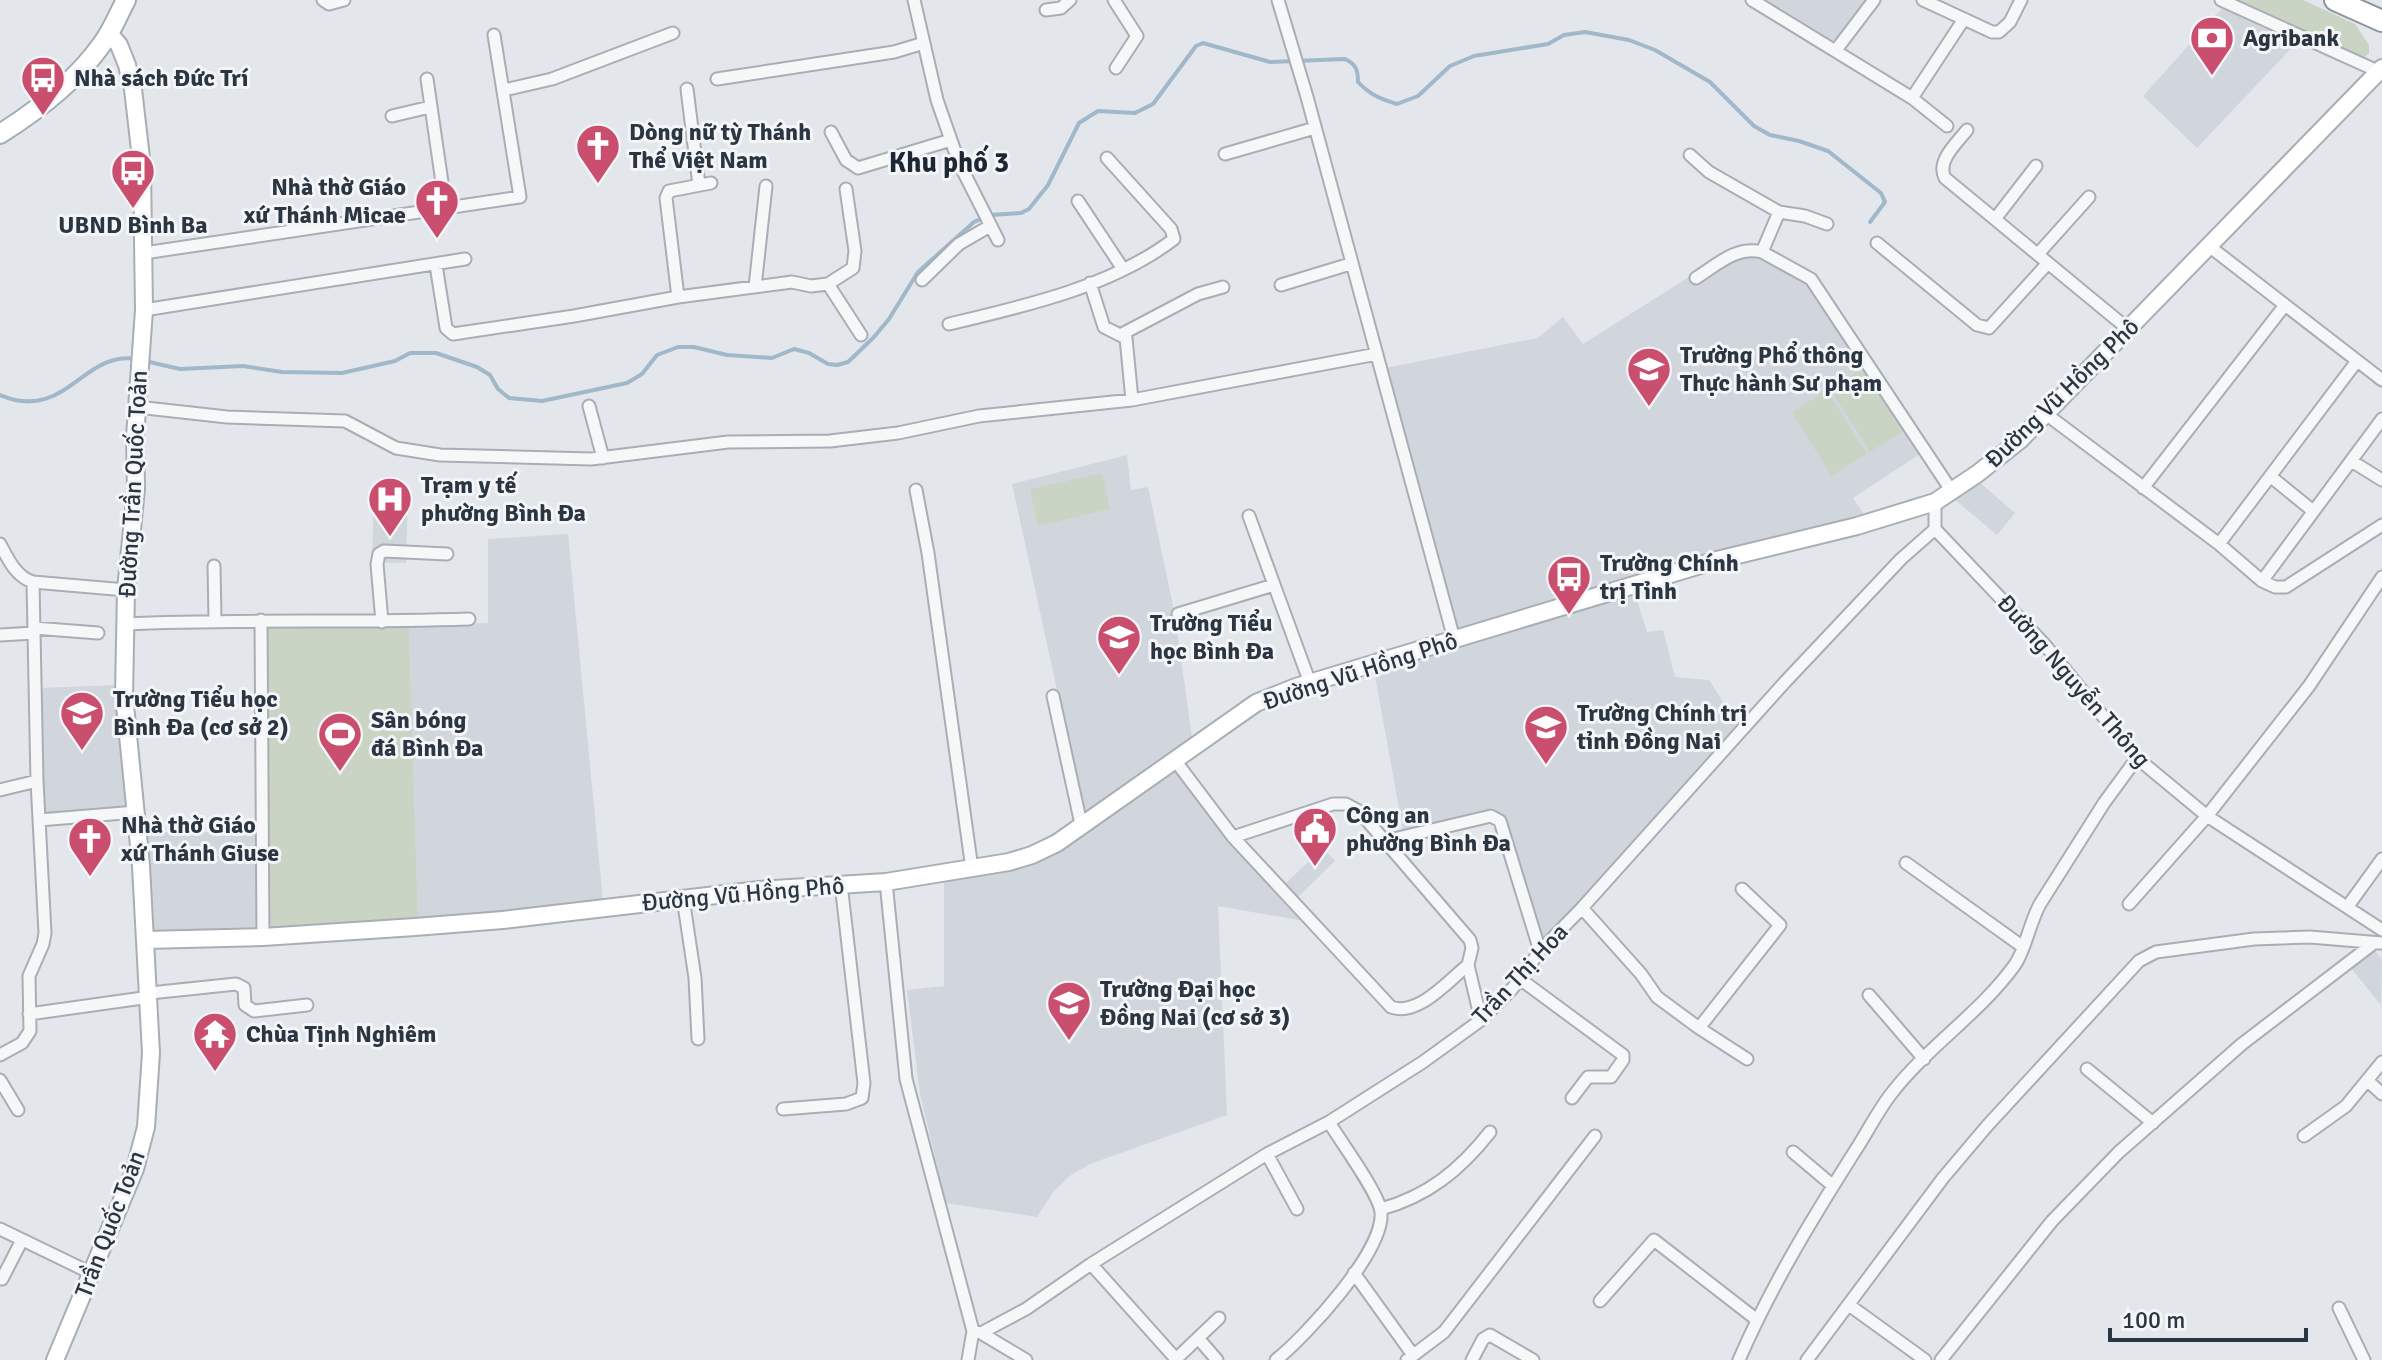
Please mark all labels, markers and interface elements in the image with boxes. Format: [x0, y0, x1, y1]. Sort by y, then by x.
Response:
bank icon: Agribank [2188, 14, 2236, 77]
place label: Agribank [2243, 23, 2339, 53]
bus stop icon: Nhà sách Đức Trí [19, 54, 67, 117]
place label: Nhà sách Đức Trí [74, 63, 249, 93]
place label: Dòng nữ tỳ Thánh Thể Việt Nam [629, 117, 811, 175]
church icon: Dòng nữ tỳ Thánh Thể Việt Nam [574, 122, 622, 185]
district label: Khu phố 3 [889, 144, 1009, 180]
bus stop icon: UBND Bình Ba [109, 147, 157, 210]
place label: Nhà thờ Giáo xứ Thánh Micae [244, 172, 406, 230]
church icon: Nhà thờ Giáo xứ Thánh Micae [413, 177, 461, 240]
place label: UBND Bình Ba [58, 210, 208, 240]
street label: Đường Vũ Hồng Phô [1979, 312, 2145, 474]
place label: Trường Phổ thông Thực hành Sư phạm [1680, 340, 1882, 398]
school or university icon: Trường Phổ thông Thực hành Sư phạm [1625, 345, 1673, 408]
street label: Đường Trần Quốc Toản [112, 369, 154, 599]
place label: Trạm y tế phường Bình Đa [421, 470, 586, 528]
hospital icon: Trạm y tế phường Bình Đa [366, 475, 414, 538]
place label: Trường Chính trị Tỉnh [1599, 548, 1739, 606]
bus stop icon: Trường Chính trị Tỉnh [1545, 553, 1593, 616]
street label: Đường Nguyễn Thông [1991, 588, 2157, 774]
place label: Trường Tiểu học Bình Đa [1150, 608, 1274, 666]
school or university icon: Trường Tiểu học Bình Đa [1095, 613, 1143, 676]
street label: Đường Vũ Hồng Phô [1259, 625, 1461, 717]
place label: Trường Tiểu học Bình Đa (cơ sở 2) [113, 684, 289, 742]
school or university icon: Trường Tiểu học Bình Đa (cơ sở 2) [58, 689, 106, 752]
place label: Trường Chính trị tỉnh Đồng Nai [1576, 698, 1747, 756]
school or university icon: Trường Chính trị tỉnh Đồng Nai [1522, 703, 1570, 766]
place label: Sân bóng đá Bình Đa [371, 705, 483, 763]
sports icon: Sân bóng đá Bình Đa [316, 710, 364, 773]
place label: Công an phường Bình Đa [1346, 800, 1511, 858]
public building icon: Công an phường Bình Đa [1291, 805, 1339, 868]
place label: Nhà thờ Giáo xứ Thánh Giuse [121, 810, 279, 868]
church icon: Nhà thờ Giáo xứ Thánh Giuse [66, 815, 114, 878]
street label: Đường Vũ Hồng Phô [641, 870, 845, 918]
street label: Trần Thị Hoa [1466, 917, 1574, 1031]
place label: Trường Đại học Đồng Nai (cơ sở 3) [1100, 974, 1290, 1032]
school or university icon: Trường Đại học Đồng Nai (cơ sở 3) [1045, 979, 1093, 1042]
temple icon: Chùa Tịnh Nghiêm [191, 1010, 239, 1073]
place label: Chùa Tịnh Nghiêm [246, 1019, 436, 1049]
street label: Trần Quốc Toản [68, 1146, 152, 1302]
scale bar [2110, 1292, 2306, 1342]
text: 100 m [2122, 1305, 2185, 1335]

